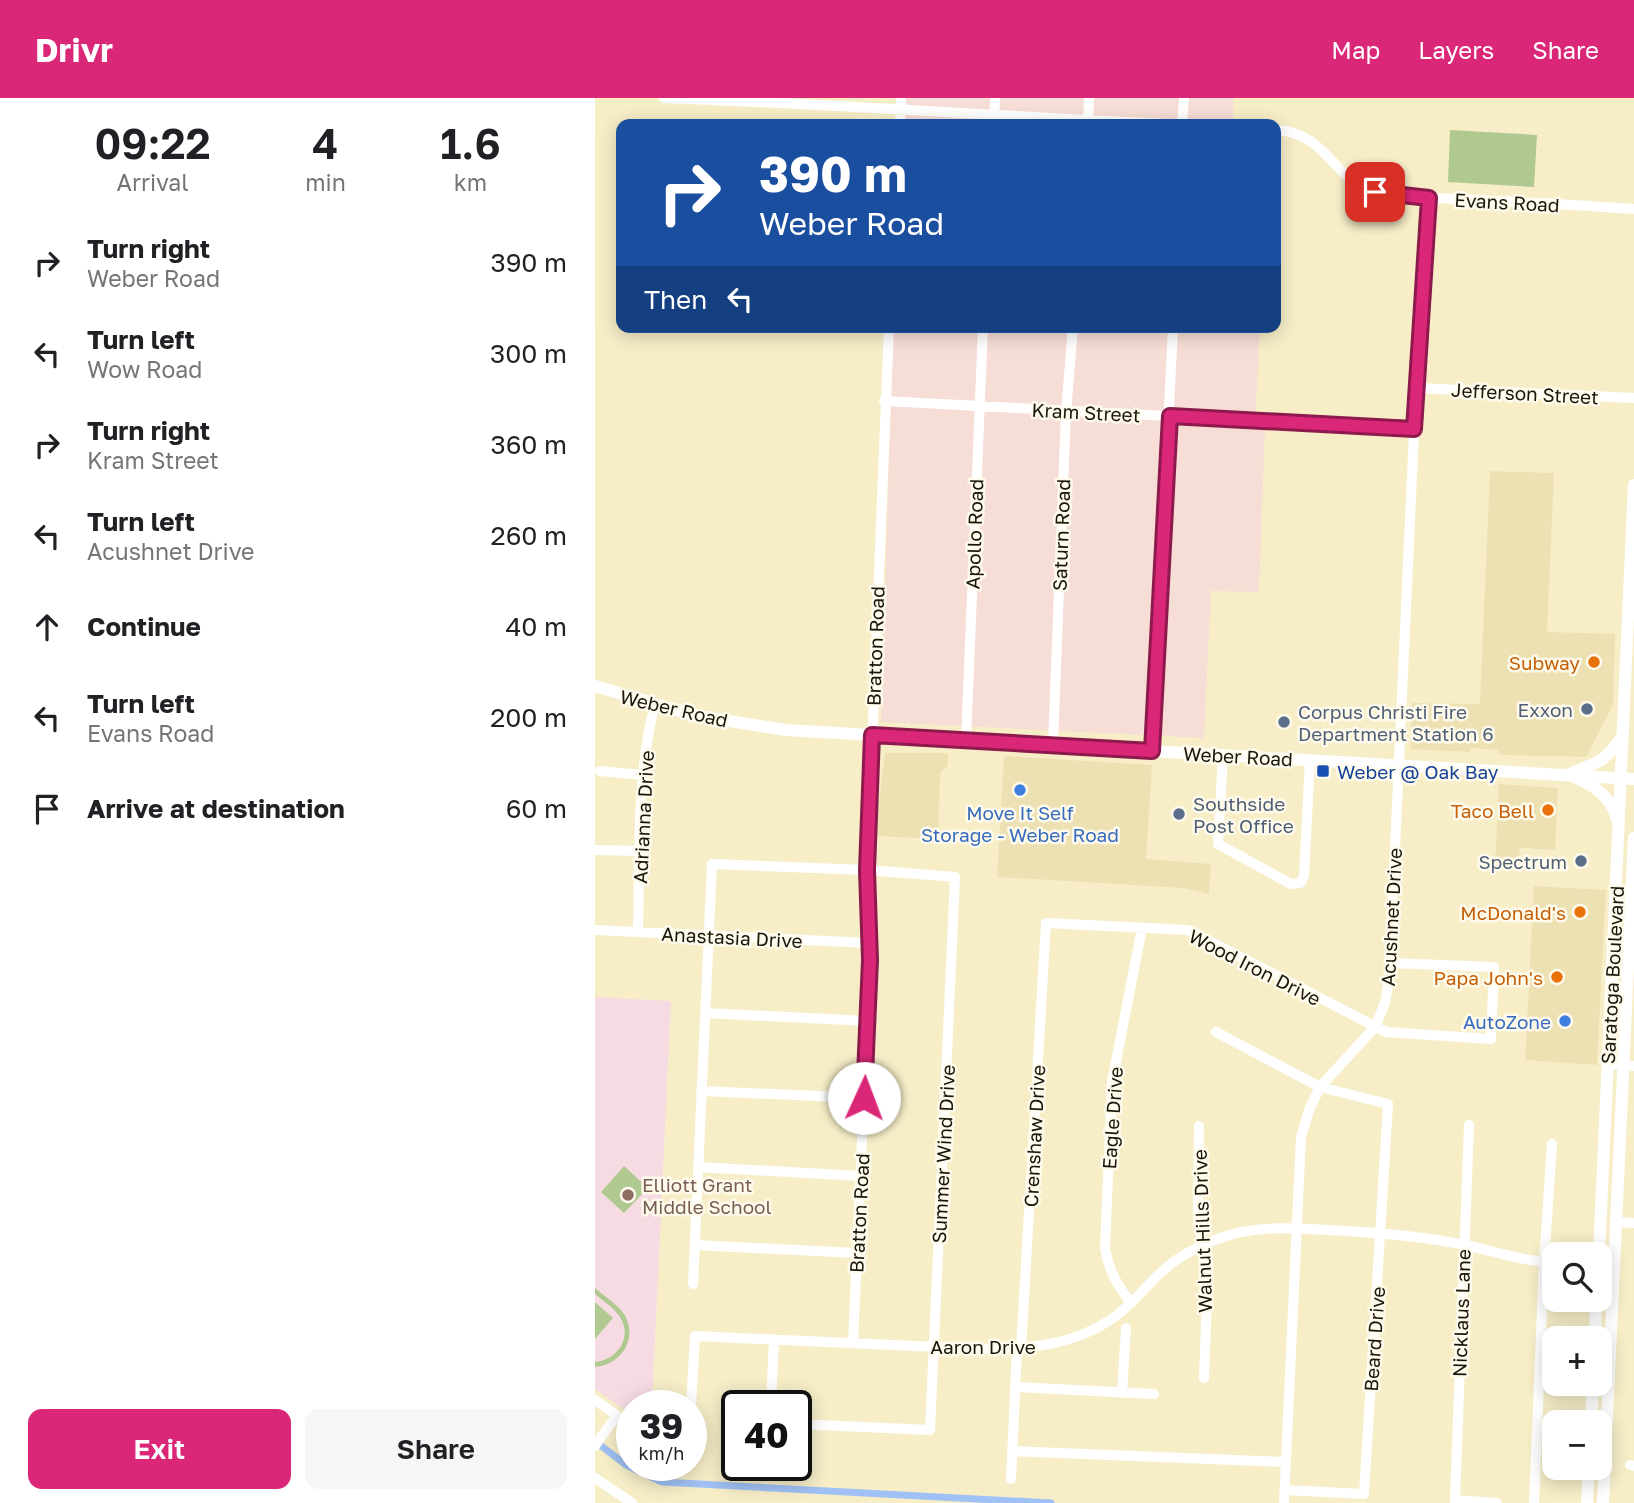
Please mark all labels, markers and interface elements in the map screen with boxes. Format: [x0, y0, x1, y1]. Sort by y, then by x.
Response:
text: Drivr [35, 30, 113, 69]
text: Map [1331, 35, 1380, 64]
text: Layers [1418, 35, 1494, 64]
text: Share [1532, 35, 1599, 64]
text: 09:22 [94, 118, 211, 168]
text: 4 [312, 118, 339, 168]
text: 1.6 [440, 118, 501, 168]
text: 390 m [759, 144, 907, 203]
icon: right [644, 147, 735, 238]
pin [1345, 162, 1405, 222]
text: Arrival [117, 168, 189, 196]
text: min [305, 168, 346, 196]
text: km [454, 168, 487, 196]
icon: arrive [1356, 173, 1394, 211]
street label: Evans Road [1454, 188, 1560, 216]
text: Weber Road [759, 204, 944, 242]
text: Turn right [87, 233, 210, 264]
icon: right [28, 244, 66, 282]
text: 390 m [490, 247, 567, 278]
text: Weber Road [87, 264, 220, 292]
icon: left [721, 280, 759, 318]
text: Then [644, 284, 707, 315]
text: Turn left [87, 324, 195, 355]
icon: left [28, 335, 66, 373]
text: 300 m [490, 338, 567, 369]
text: Wow Road [87, 355, 202, 383]
street label: Jefferson Street [1451, 378, 1599, 408]
street label: Kram Street [1031, 398, 1141, 426]
text: Turn right [87, 415, 210, 446]
icon: right [28, 426, 66, 464]
text: 360 m [490, 429, 567, 460]
text: Kram Street [87, 446, 219, 474]
street label: Apollo Road [961, 478, 987, 590]
street label: Saturn Road [1048, 479, 1074, 591]
text: Turn left [87, 506, 195, 537]
icon: left [28, 517, 66, 555]
text: 260 m [491, 520, 567, 551]
text: Acushnet Drive [87, 537, 254, 565]
street label: Bratton Road [861, 586, 889, 706]
icon: ahead [28, 608, 66, 646]
text: Continue [87, 611, 201, 642]
text: 40 m [506, 611, 567, 642]
place label: Subway [1509, 651, 1580, 674]
marker: Subway [1586, 654, 1602, 670]
street label: Weber Road [618, 684, 730, 732]
text: Turn left [87, 688, 195, 719]
place label: Exxon [1518, 698, 1573, 721]
icon: left [28, 699, 66, 737]
place label: Corpus Christi Fire Department Station 6 [1298, 700, 1494, 745]
marker: Exxon [1579, 701, 1595, 717]
text: 200 m [490, 702, 567, 733]
marker: Corpus Christi Fire Department Station 6 [1276, 714, 1292, 730]
text: Evans Road [87, 719, 214, 747]
street label: Weber Road [1183, 742, 1293, 770]
street label: Adrianna Drive [628, 750, 658, 884]
place label: Weber @ Oak Bay [1337, 760, 1499, 783]
marker: Weber @ Oak Bay [1315, 763, 1331, 779]
marker: Move It Self Storage - Weber Road [1012, 782, 1028, 798]
icon: arrive [28, 790, 66, 828]
place label: Southside Post Office [1193, 792, 1294, 837]
text: Arrive at destination [87, 793, 345, 824]
text: 60 m [506, 793, 567, 824]
place label: Taco Bell [1451, 799, 1534, 822]
place label: Move It Self Storage - Weber Road [921, 801, 1119, 846]
marker: Taco Bell [1540, 802, 1556, 818]
marker: Southside Post Office [1171, 806, 1187, 822]
street label: Acushnet Drive [1376, 847, 1406, 987]
place label: Spectrum [1478, 850, 1567, 873]
marker: Spectrum [1573, 853, 1589, 869]
street label: Saratoga Boulevard [1596, 885, 1628, 1065]
place label: McDonald's [1460, 901, 1566, 924]
marker: McDonald's [1572, 904, 1588, 920]
street label: Anastasia Drive [661, 922, 803, 952]
street label: Wood Iron Drive [1185, 924, 1325, 1010]
place label: Papa John's [1433, 966, 1543, 989]
marker: Papa John's [1549, 969, 1565, 985]
place label: AutoZone [1463, 1010, 1551, 1033]
marker: AutoZone [1557, 1013, 1573, 1029]
position arrow [827, 1061, 901, 1135]
street label: Summer Wind Drive [927, 1064, 959, 1244]
street label: Crenshaw Drive [1019, 1064, 1049, 1208]
street label: Eagle Drive [1097, 1066, 1127, 1170]
street label: Walnut Hills Drive [1188, 1149, 1216, 1313]
street label: Bratton Road [844, 1153, 874, 1273]
place label: Elliott Grant Middle School [642, 1173, 772, 1218]
marker: Elliott Grant Middle School [620, 1187, 636, 1203]
map controls [1542, 1242, 1612, 1480]
button: search [1542, 1242, 1612, 1312]
street label: Nicklaus Lane [1447, 1249, 1475, 1377]
street label: Beard Drive [1359, 1286, 1389, 1392]
button: + [1542, 1326, 1612, 1396]
street label: Aaron Drive [930, 1335, 1036, 1358]
speed limit sign: 40 [721, 1390, 812, 1481]
text: 39 [640, 1405, 683, 1447]
button: Exit [28, 1409, 291, 1489]
button: Share [305, 1409, 567, 1489]
button: − [1542, 1410, 1612, 1480]
text: km/h [639, 1442, 684, 1464]

